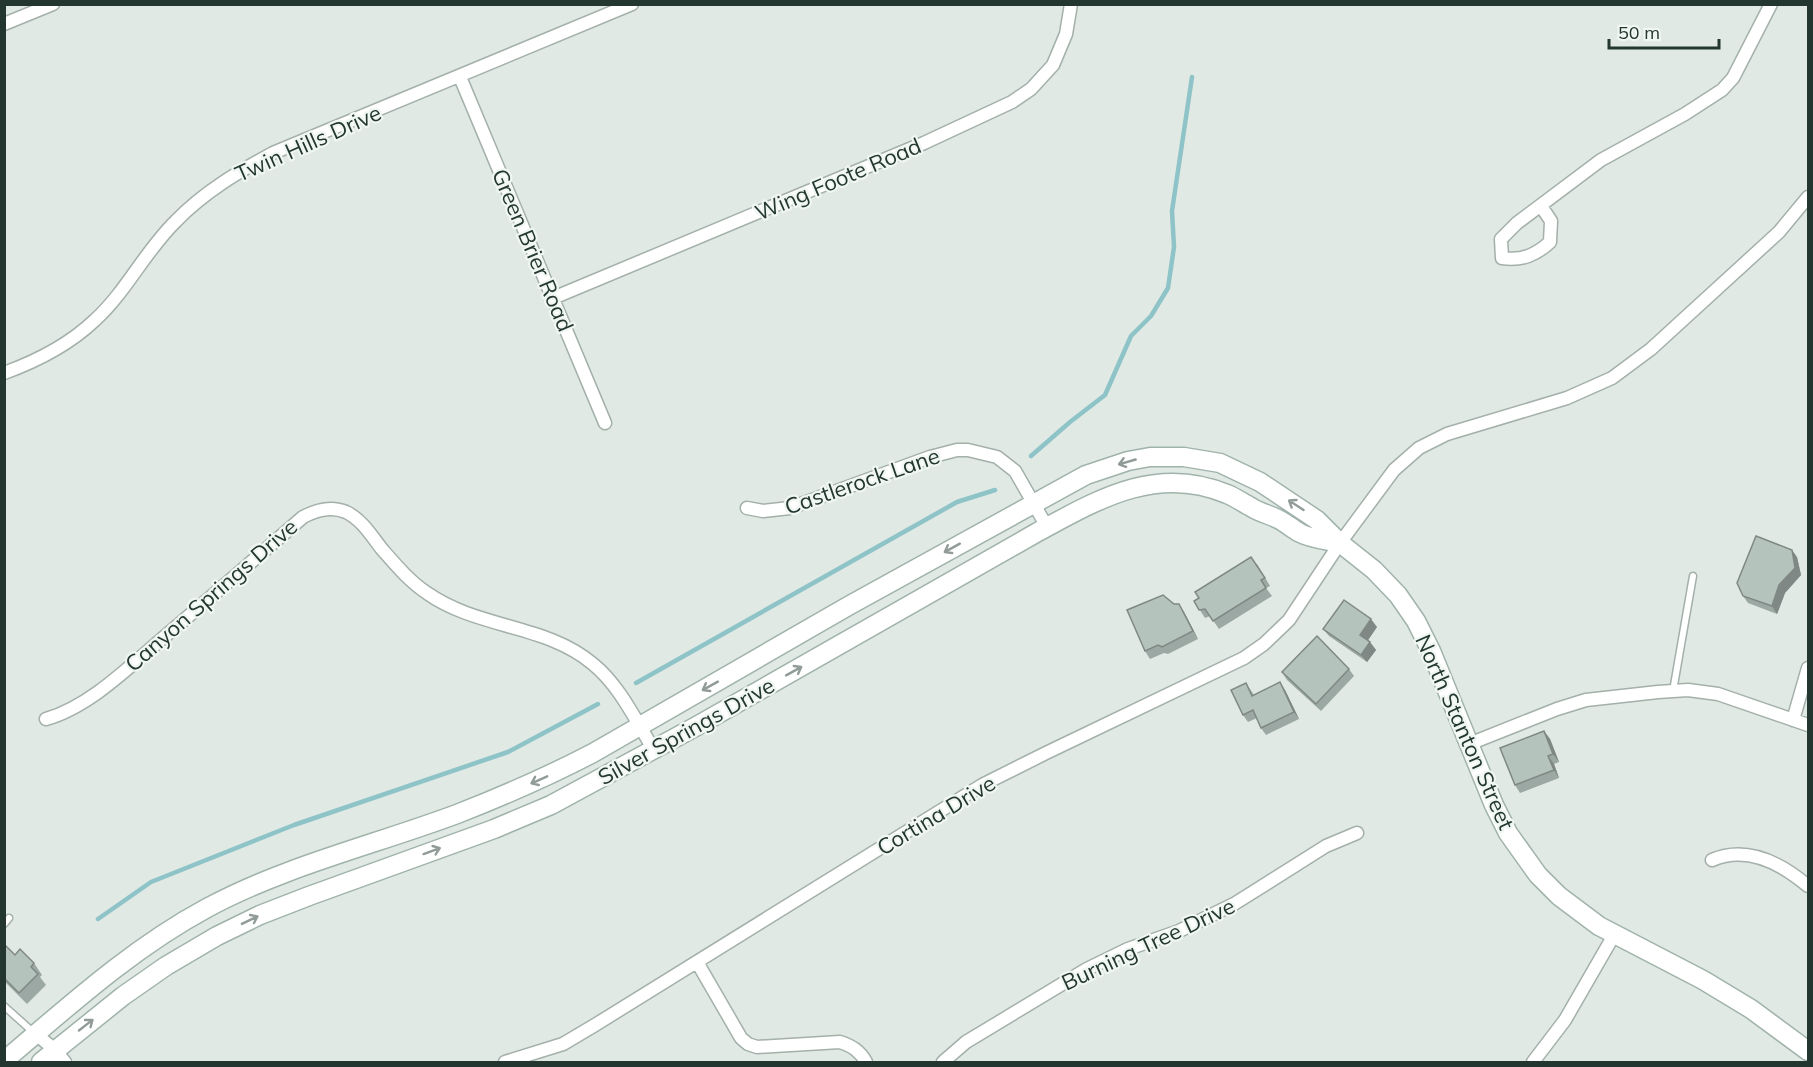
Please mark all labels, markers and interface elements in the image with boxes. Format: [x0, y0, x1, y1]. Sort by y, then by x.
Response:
scale bar [1609, 12, 1718, 50]
text: 50 m [1618, 21, 1660, 44]
street label: Twin Hills Drive [231, 98, 385, 188]
street label: Wing Foote Road [751, 131, 925, 227]
street label: Green Brier Road [486, 164, 580, 336]
street label: Castlerock Lane [781, 441, 943, 521]
one-way arrow [1118, 457, 1137, 468]
one-way arrow [1288, 498, 1305, 510]
street label: Canyon Springs Drive [119, 512, 303, 678]
one-way arrow [944, 543, 962, 554]
street label: North Stanton Street [1409, 630, 1521, 834]
one-way arrow [784, 665, 802, 676]
street label: Silver Springs Drive [593, 671, 779, 791]
one-way arrow [702, 680, 719, 692]
street label: Cortina Drive [872, 769, 1000, 861]
one-way arrow [530, 774, 548, 786]
one-way arrow [422, 845, 441, 856]
street label: Burning Tree Drive [1057, 892, 1239, 996]
one-way arrow [240, 914, 258, 926]
one-way arrow [78, 1019, 94, 1032]

